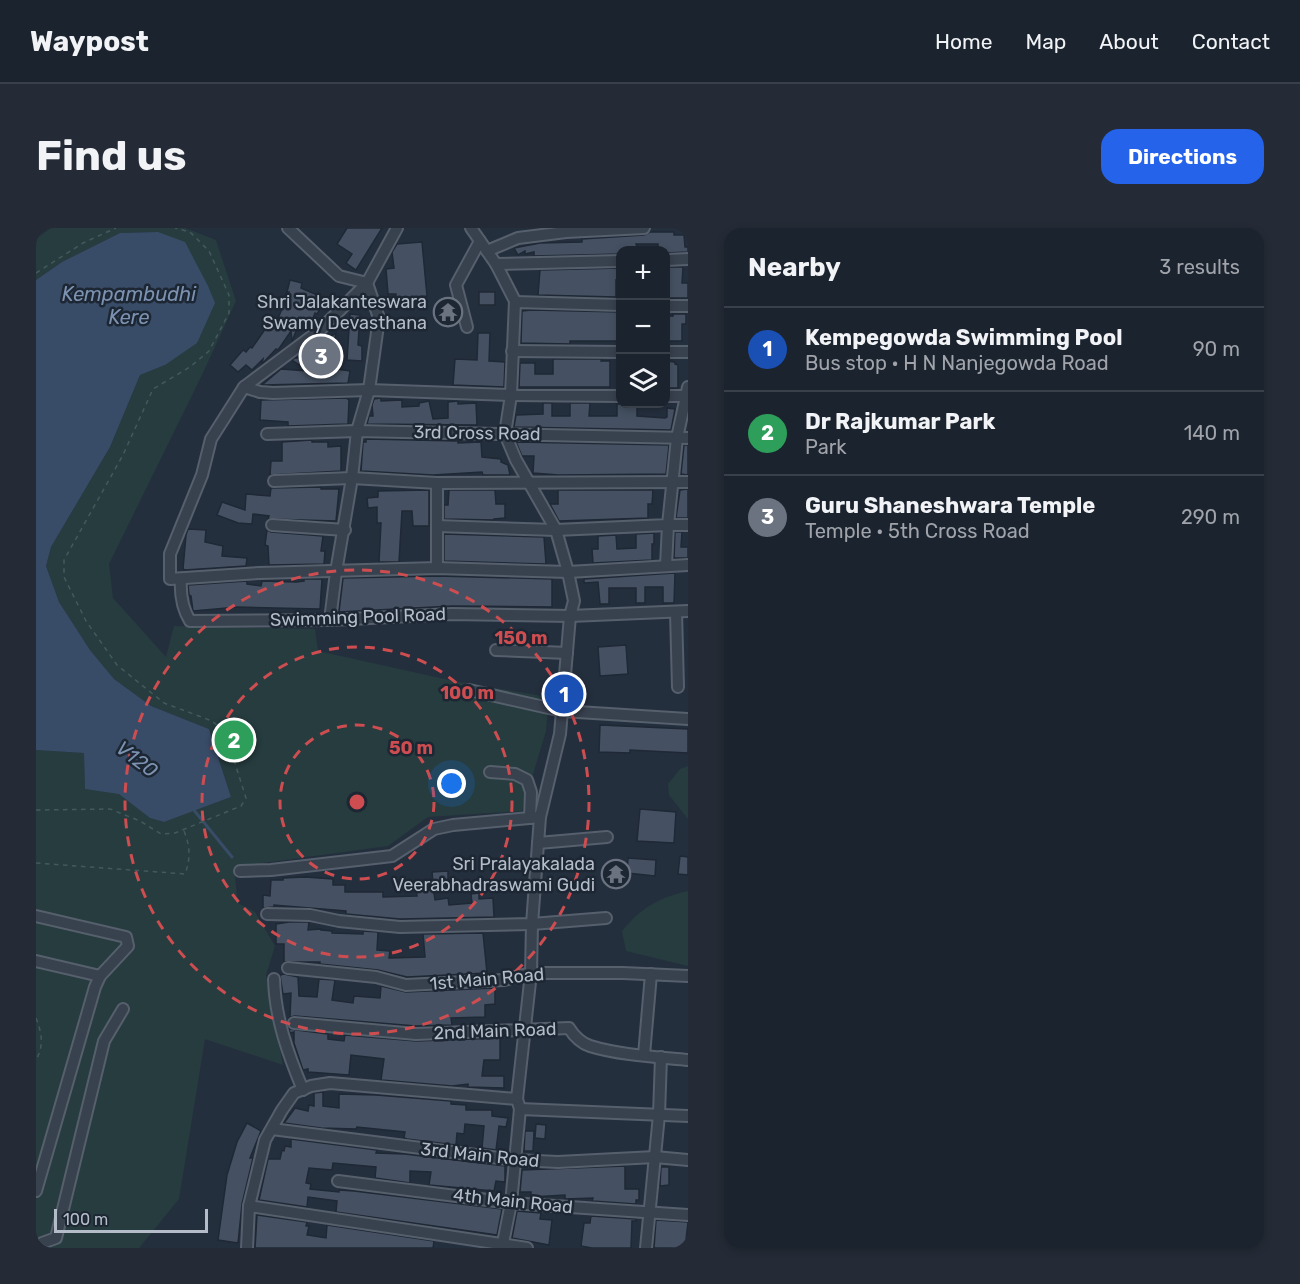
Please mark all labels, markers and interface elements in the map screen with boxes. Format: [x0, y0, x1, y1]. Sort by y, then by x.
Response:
text: Waypost [30, 25, 149, 58]
text: Home [935, 29, 992, 54]
text: Map [1025, 29, 1066, 54]
text: About [1099, 29, 1159, 54]
text: Contact [1192, 29, 1270, 54]
button: Directions [1101, 129, 1264, 184]
text: Find us [36, 131, 187, 181]
map controls [616, 246, 670, 408]
button: + [616, 246, 670, 300]
text: Nearby [748, 252, 841, 283]
text: 3 results [1159, 255, 1240, 279]
water label: Kempambudhi Kere [62, 282, 197, 329]
place label: Shri Jalakanteswara Swamy Devasthana [257, 291, 427, 334]
temple icon: Shri Jalakanteswara Swamy Devasthana [432, 296, 464, 328]
button: − [616, 300, 670, 354]
text: Kempegowda Swimming Pool [805, 324, 1122, 351]
pin: 3 [302, 334, 340, 378]
text: 1 [763, 337, 772, 361]
text: 90 m [1193, 337, 1240, 361]
text: Bus stop · H N Nanjegowda Road [805, 351, 1109, 375]
button: layers [616, 354, 670, 408]
text: Dr Rajkumar Park [805, 408, 995, 435]
street label: 3rd Cross Road [413, 421, 541, 445]
text: 2 [761, 421, 774, 445]
text: 140 m [1184, 421, 1240, 445]
text: Park [805, 435, 847, 459]
text: Guru Shaneshwara Temple [805, 492, 1095, 519]
text: 3 [761, 505, 774, 529]
text: 290 m [1181, 505, 1240, 529]
text: Temple · 5th Cross Road [805, 519, 1030, 543]
street label: Swimming Pool Road [270, 603, 446, 631]
text: 150 m [494, 627, 548, 649]
pin: 1 [544, 672, 584, 716]
text: 100 m [440, 682, 494, 704]
pin: 2 [214, 718, 254, 762]
water label: V120 [112, 736, 163, 783]
text: 50 m [389, 737, 433, 759]
your location [437, 769, 466, 798]
centre of rings [347, 792, 367, 812]
place label: Sri Pralayakalada Veerabhadraswami Gudi [392, 853, 595, 896]
temple icon: Sri Pralayakalada Veerabhadraswami Gudi [600, 858, 632, 890]
street label: 1st Main Road [429, 963, 545, 995]
street label: 2nd Main Road [433, 1018, 557, 1044]
street label: 3rd Main Road [420, 1138, 540, 1172]
street label: 4th Main Road [452, 1184, 574, 1218]
scale bar [54, 1206, 208, 1234]
text: 100 m [63, 1210, 108, 1229]

